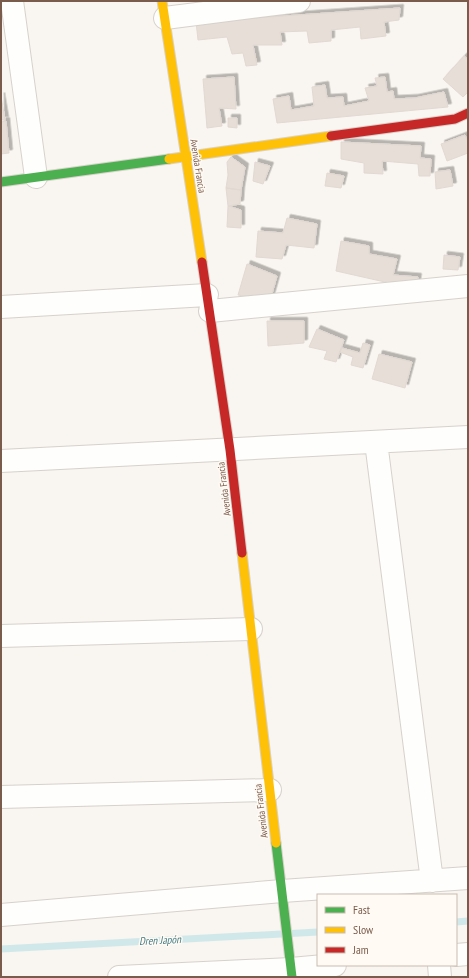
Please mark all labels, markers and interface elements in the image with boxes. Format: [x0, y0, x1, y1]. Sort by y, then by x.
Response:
street label: Avenida Francia [187, 138, 209, 194]
street label: Avenida Francia [214, 461, 234, 517]
street label: Avenida Francia [251, 783, 271, 839]
legend [317, 894, 457, 966]
text: Fast [353, 902, 371, 917]
text: Slow [353, 922, 374, 937]
water label: Dren Japón [139, 932, 182, 948]
text: Jam [352, 942, 369, 957]

